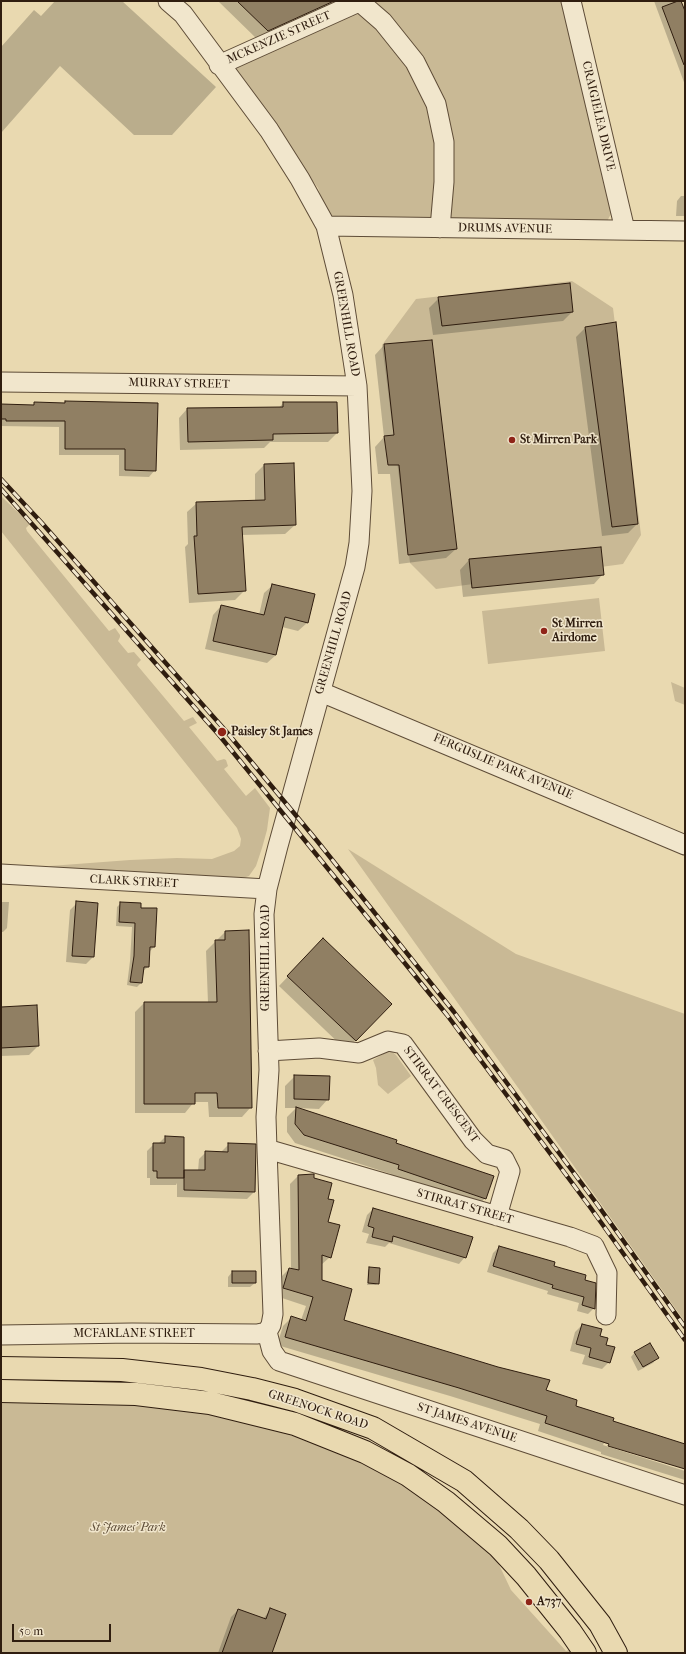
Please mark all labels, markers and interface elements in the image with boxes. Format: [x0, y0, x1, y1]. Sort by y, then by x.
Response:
street label: MCKENZIE STREET [225, 9, 333, 67]
street label: CRAIGIELEA DRIVE [578, 60, 618, 172]
street label: DRUMS AVENUE [458, 221, 552, 237]
street label: GREENHILL ROAD [330, 270, 362, 378]
street label: MURRAY STREET [128, 376, 230, 392]
place label: St Mirren Park [520, 433, 597, 447]
marker: St Mirren Park [507, 435, 517, 445]
street label: GREENHILL ROAD [312, 590, 356, 696]
place label: St Mirren Airdome [552, 617, 603, 645]
marker: St Mirren Airdome [539, 626, 549, 636]
place label: Paisley St James [231, 725, 313, 739]
marker: Paisley St James [216, 726, 228, 738]
street label: FERGUSLIE PARK AVENUE [431, 731, 575, 803]
street label: CLARK STREET [89, 872, 179, 892]
street label: GREENHILL ROAD [259, 905, 273, 1011]
street label: STIRRAT CRESCENT [400, 1044, 482, 1146]
street label: STIRRAT STREET [415, 1186, 515, 1228]
street label: MCFARLANE STREET [73, 1327, 195, 1341]
street label: GREENOCK ROAD [266, 1387, 370, 1433]
street label: ST JAMES AVENUE [415, 1400, 519, 1446]
park label: St James' Park [90, 1521, 166, 1535]
place label: A737 [537, 1595, 561, 1609]
marker: A737 [524, 1597, 534, 1607]
scale bar [14, 1616, 113, 1642]
text: 50 m [19, 1624, 43, 1638]

